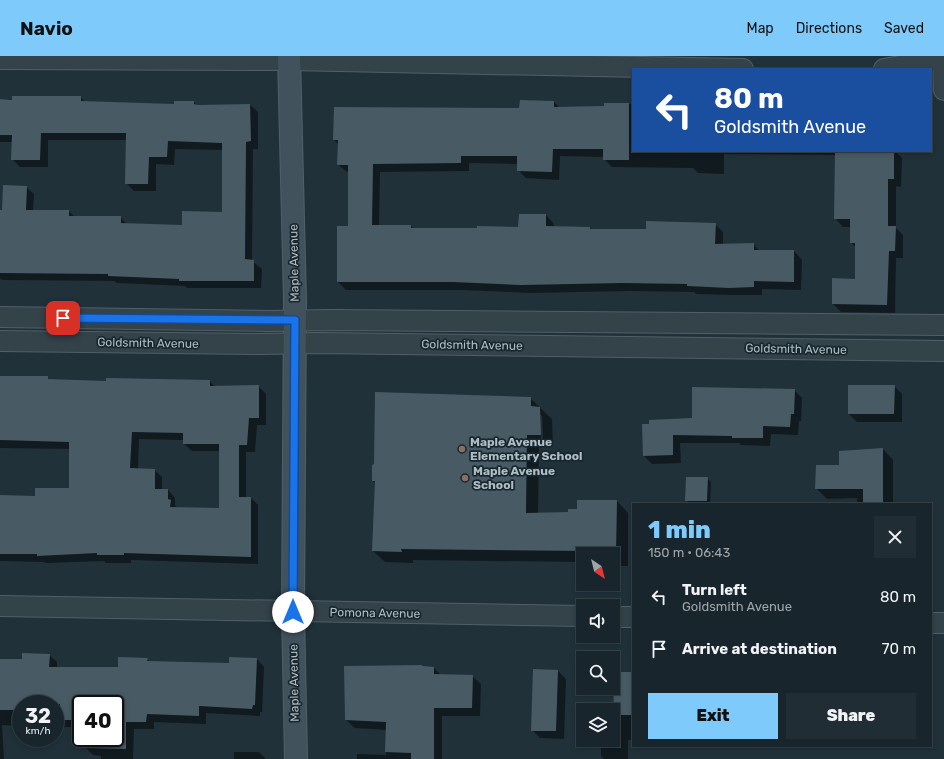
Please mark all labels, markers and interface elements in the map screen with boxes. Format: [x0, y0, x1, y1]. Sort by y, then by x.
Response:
text: Navio [20, 17, 73, 40]
text: Map [747, 20, 774, 37]
text: Directions [796, 20, 862, 37]
text: Saved [884, 20, 924, 37]
text: 80 m [714, 82, 784, 115]
icon: left [648, 84, 700, 136]
text: Goldsmith Avenue [714, 116, 866, 138]
street label: Maple Avenue [286, 224, 302, 302]
pin [46, 301, 80, 335]
icon: arrive [52, 307, 74, 329]
street label: Goldsmith Avenue [97, 335, 199, 351]
street label: Goldsmith Avenue [421, 337, 523, 353]
street label: Goldsmith Avenue [745, 341, 847, 357]
place label: Maple Avenue Elementary School [470, 435, 582, 463]
marker: Maple Avenue Elementary School [457, 444, 467, 454]
place label: Maple Avenue School [473, 464, 555, 492]
marker: Maple Avenue School [460, 473, 470, 483]
text: 1 min [648, 516, 711, 544]
button: close [874, 516, 916, 558]
text: 150 m · 06:43 [648, 545, 730, 560]
north arrow [576, 547, 620, 591]
map controls [576, 547, 620, 747]
text: Turn left [682, 581, 747, 599]
icon: left [648, 586, 670, 608]
text: 80 m [880, 588, 916, 606]
position arrow [272, 591, 314, 633]
button: sound [576, 599, 620, 643]
text: Goldsmith Avenue [682, 599, 792, 614]
street label: Pomona Avenue [330, 605, 421, 621]
icon: arrive [648, 638, 670, 660]
text: Arrive at destination [682, 640, 837, 658]
text: 70 m [882, 640, 916, 658]
street label: Maple Avenue [286, 644, 302, 722]
button: search [576, 651, 620, 695]
button: Exit [648, 693, 778, 739]
button: Share [786, 693, 916, 739]
speed limit sign: 40 [72, 695, 124, 747]
button: layers [576, 703, 620, 747]
text: 32 [25, 704, 51, 728]
text: km/h [26, 725, 50, 737]

